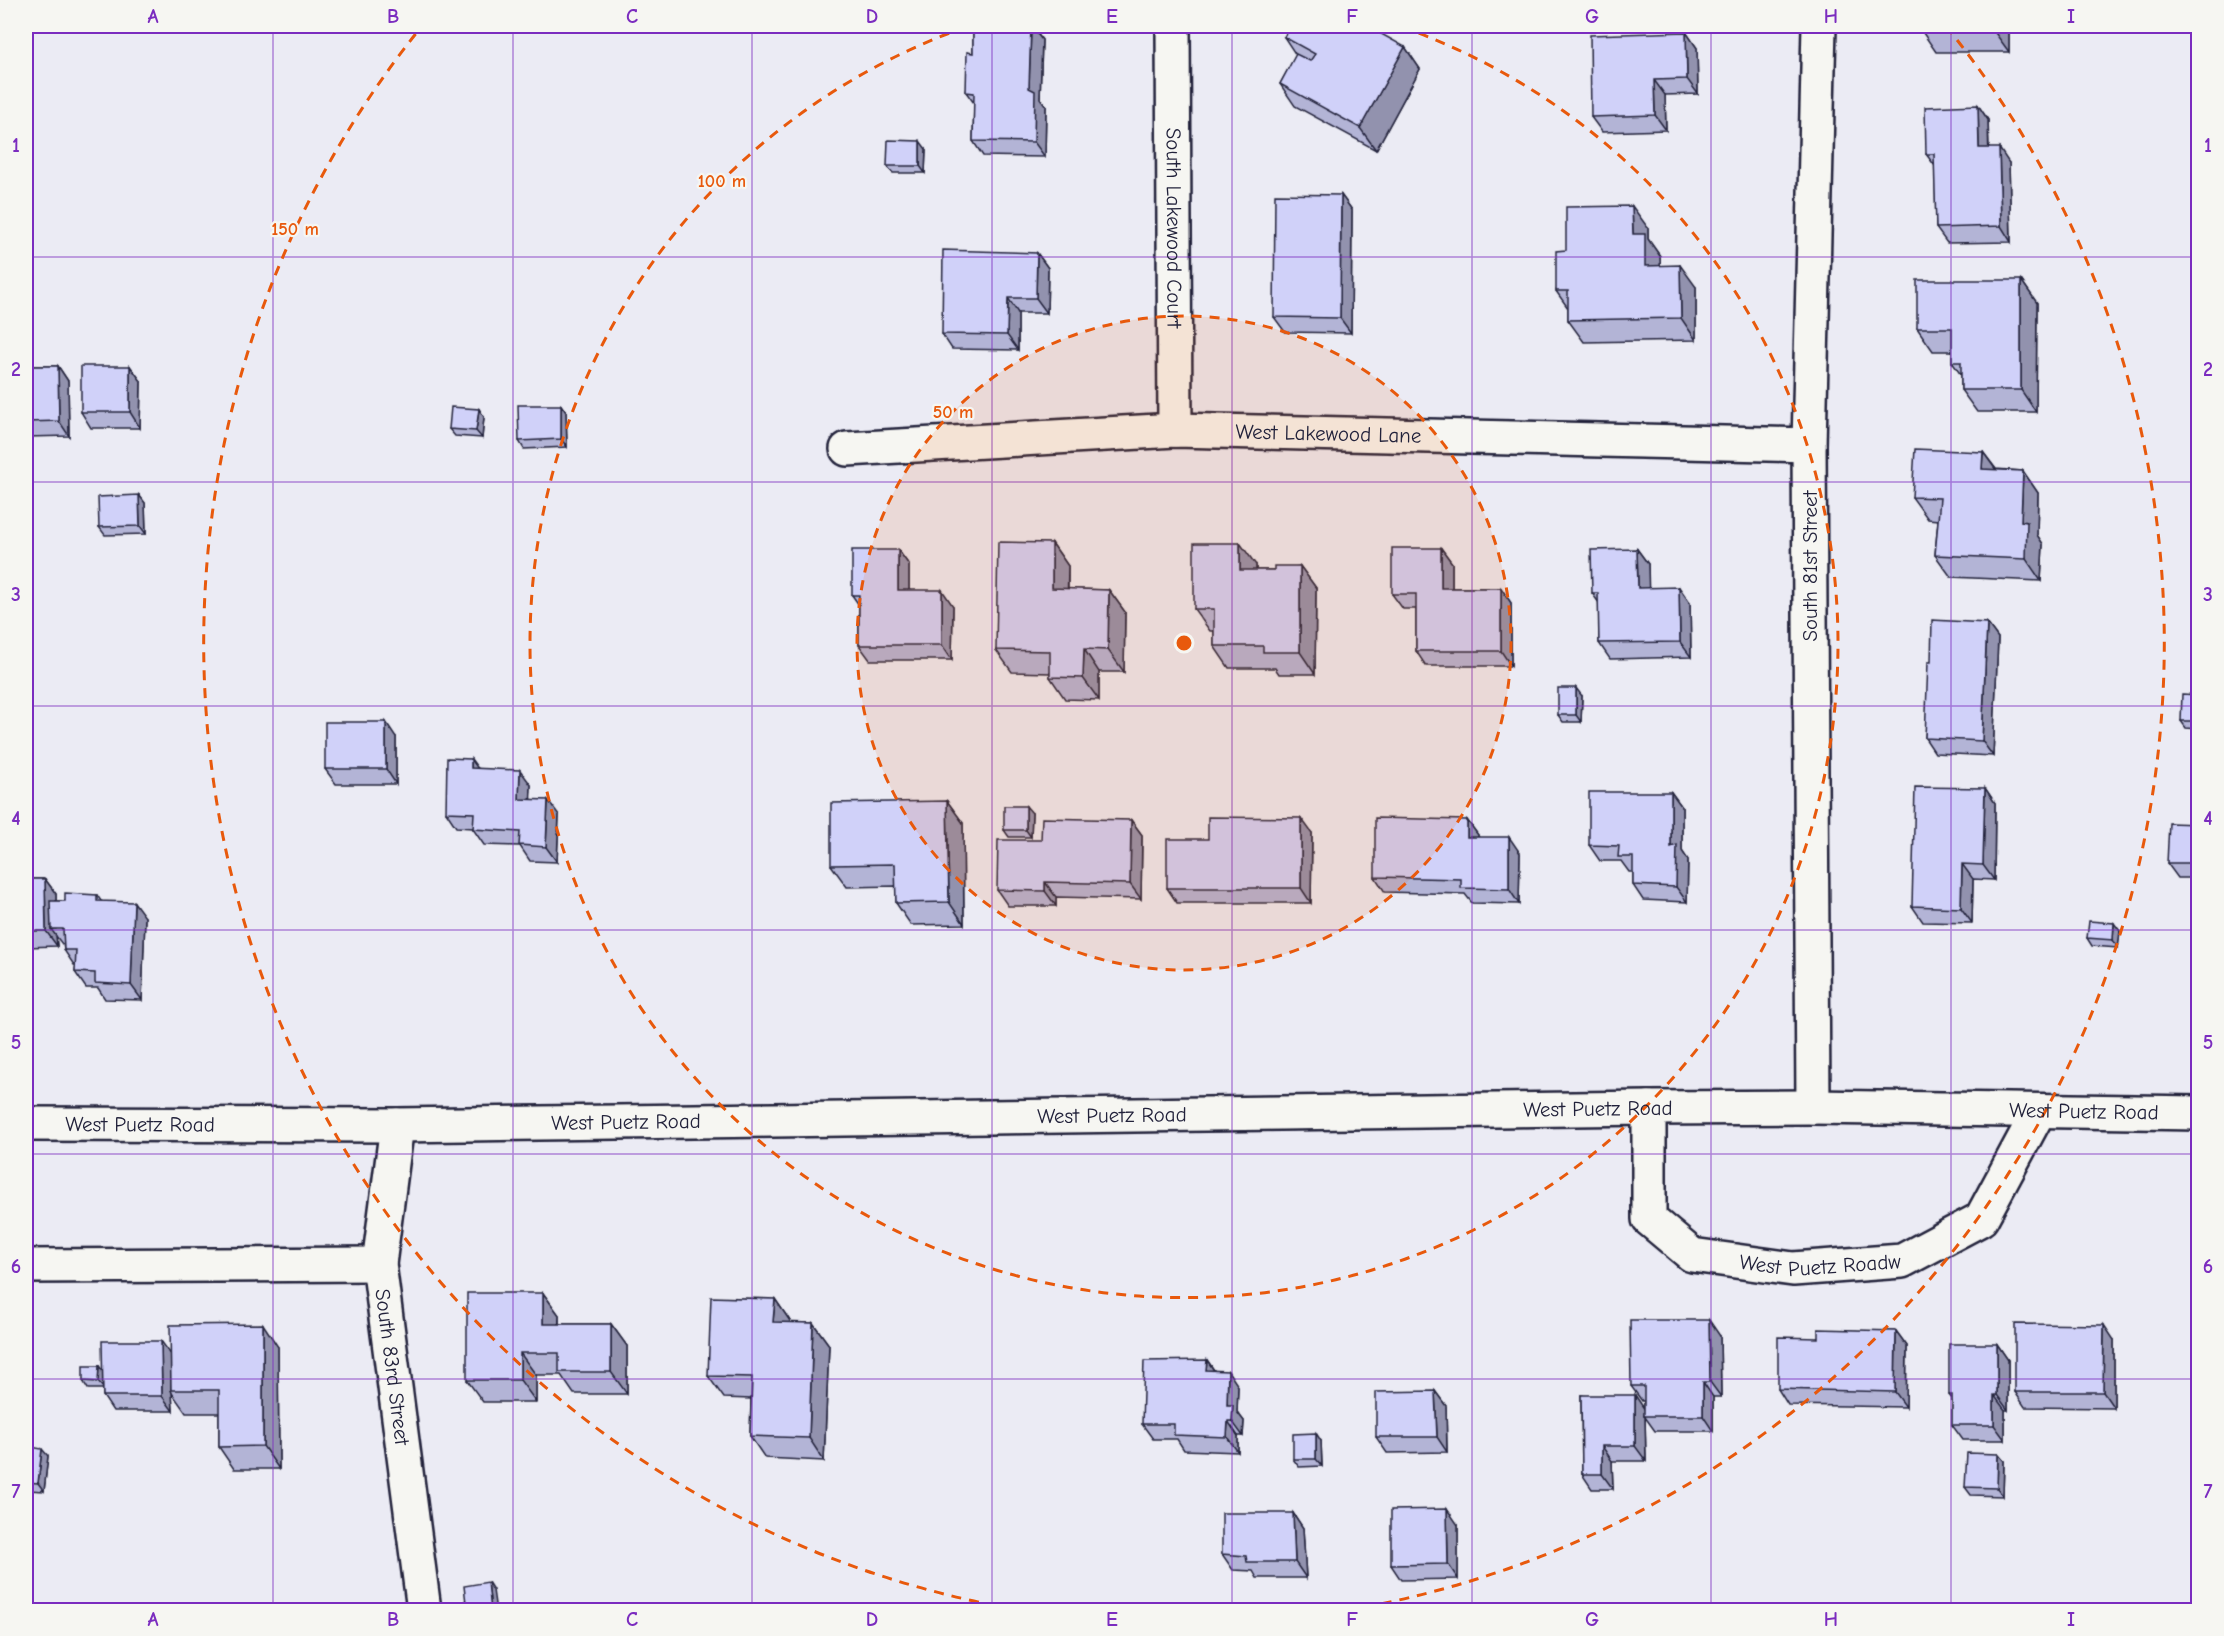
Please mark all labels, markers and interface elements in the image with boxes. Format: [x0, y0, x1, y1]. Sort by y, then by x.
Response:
text: A [147, 5, 159, 28]
text: B [387, 5, 399, 28]
text: C [626, 5, 638, 28]
text: D [866, 5, 878, 28]
text: E [1106, 5, 1118, 28]
text: F [1346, 5, 1358, 28]
text: G [1585, 5, 1599, 28]
text: H [1824, 5, 1838, 28]
text: I [2067, 5, 2075, 28]
street label: South Lakewood Court [1162, 128, 1187, 329]
text: 1 [12, 134, 20, 157]
text: 1 [2204, 134, 2212, 157]
text: 100 m [698, 171, 746, 192]
text: 150 m [271, 219, 319, 240]
text: 2 [11, 358, 21, 381]
text: 2 [2203, 358, 2213, 381]
text: 50 m [933, 402, 973, 423]
street label: West Lakewood Lane [1235, 419, 1422, 448]
street label: South 81st Street [1798, 489, 1822, 642]
text: 3 [11, 583, 21, 606]
text: 3 [2203, 583, 2213, 606]
centre of rings [1174, 633, 1194, 653]
text: 4 [11, 807, 21, 830]
text: 4 [2203, 807, 2213, 830]
text: 5 [11, 1031, 21, 1054]
text: 5 [2203, 1031, 2213, 1054]
street label: West Puetz Road [1523, 1096, 1673, 1122]
street label: West Puetz Road [2009, 1098, 2159, 1124]
street label: West Puetz Road [1037, 1102, 1187, 1128]
street label: West Puetz Road [551, 1109, 701, 1135]
street label: West Puetz Road [65, 1112, 215, 1137]
street label: West Puetz Roadw [1738, 1249, 1902, 1281]
text: 6 [11, 1255, 21, 1278]
text: 6 [2203, 1255, 2213, 1278]
street label: South 83rd Street [370, 1287, 415, 1448]
text: 7 [12, 1480, 21, 1503]
text: 7 [2204, 1480, 2213, 1503]
text: A [147, 1608, 159, 1631]
text: B [387, 1608, 399, 1631]
text: C [626, 1608, 638, 1631]
text: D [866, 1608, 878, 1631]
text: E [1106, 1608, 1118, 1631]
text: F [1346, 1608, 1358, 1631]
text: G [1585, 1608, 1599, 1631]
text: H [1824, 1608, 1838, 1631]
text: I [2067, 1608, 2075, 1631]

